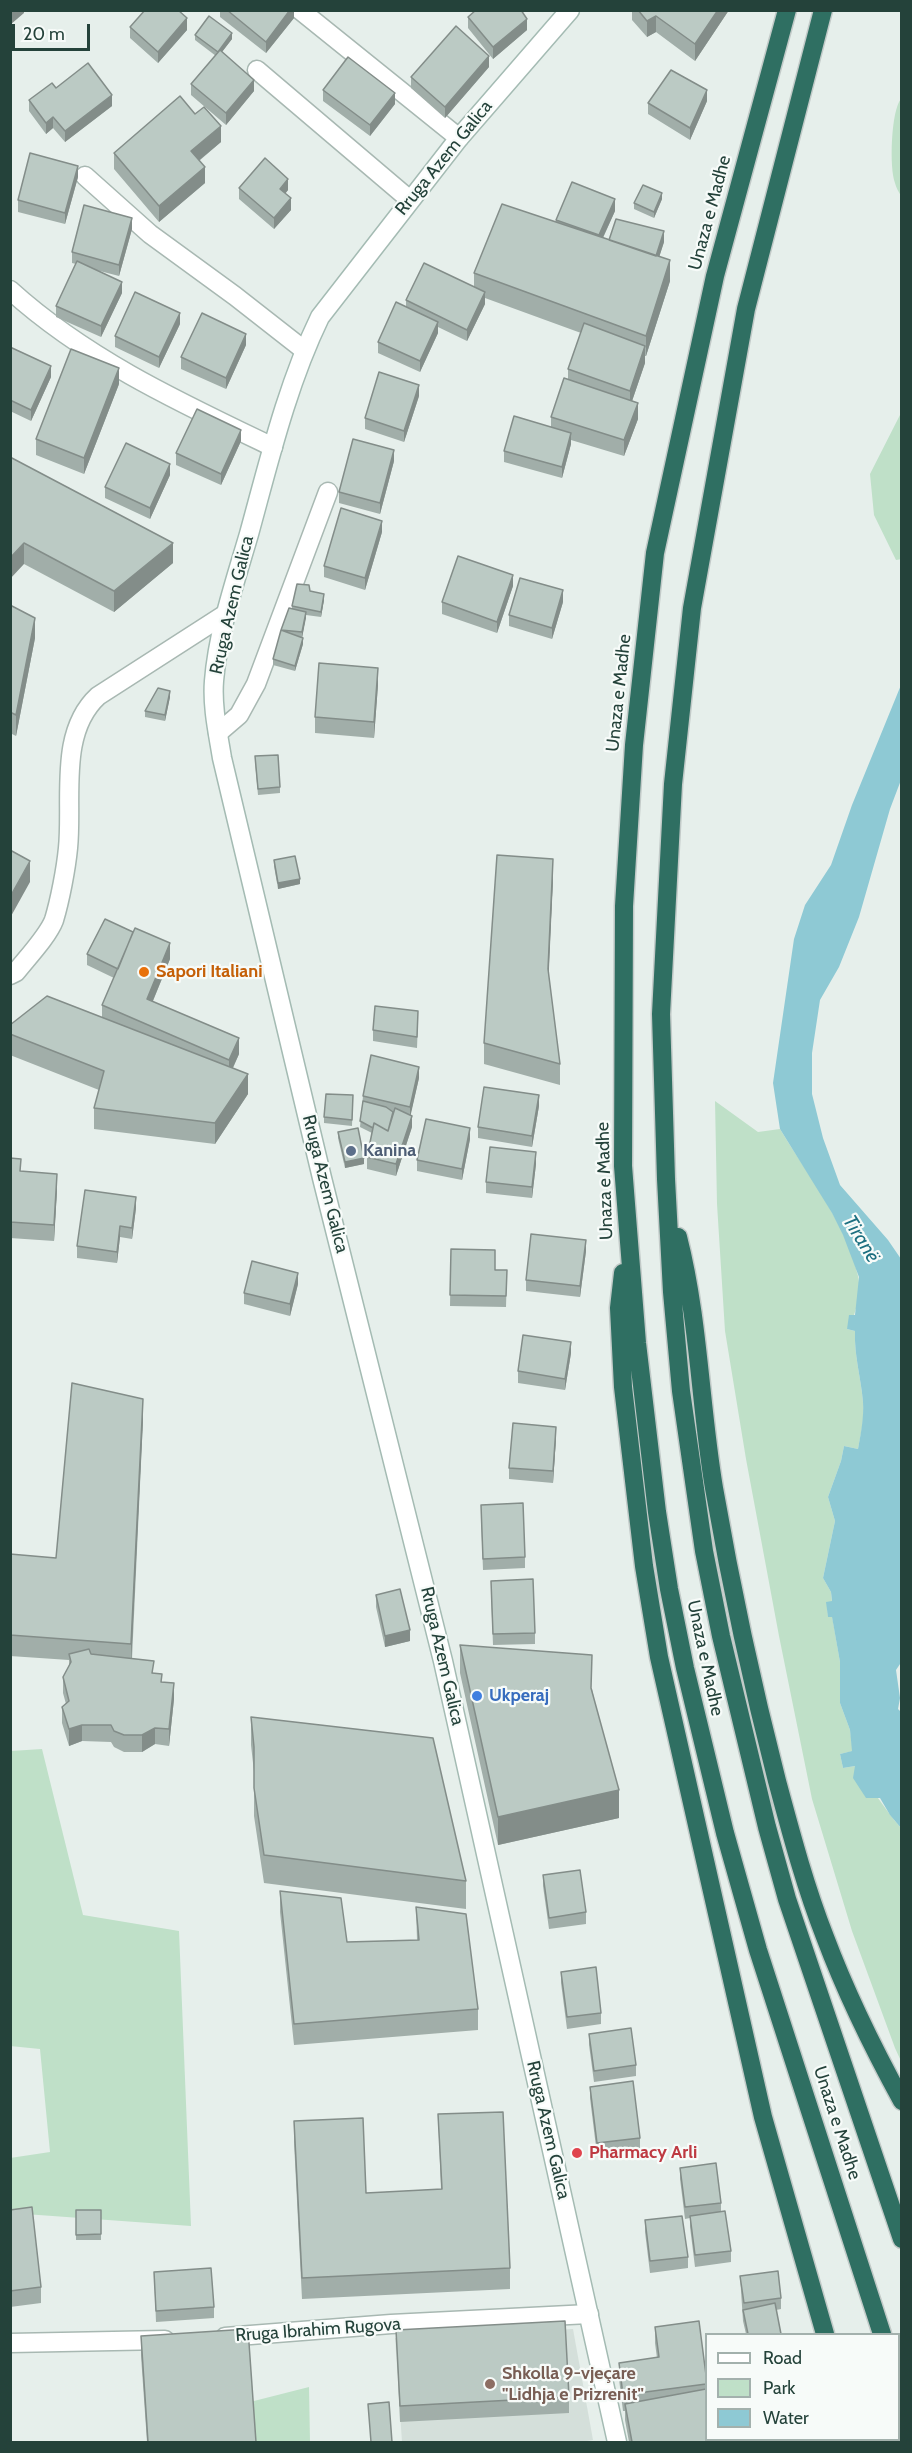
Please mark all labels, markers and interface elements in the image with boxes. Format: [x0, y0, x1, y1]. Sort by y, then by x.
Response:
scale bar [15, 12, 93, 50]
text: 20 m [23, 23, 65, 45]
street label: Rruga Azem Galica [391, 96, 497, 220]
street label: Unaza e Madhe [684, 153, 736, 273]
street label: Rruga Azem Galica [206, 534, 258, 676]
street label: Unaza e Madhe [602, 633, 636, 753]
place label: Sapori Italiani [156, 961, 263, 983]
marker: Sapori Italiani [137, 965, 151, 979]
street label: Rruga Azem Galica [297, 1113, 353, 1255]
street label: Unaza e Madhe [592, 1122, 618, 1240]
place label: Kanina [363, 1140, 416, 1162]
marker: Kanina [344, 1144, 358, 1158]
water label: Tiranë [837, 1211, 885, 1267]
street label: Rruga Azem Galica [416, 1585, 468, 1727]
street label: Unaza e Madhe [682, 1598, 728, 1718]
place label: Ukperaj [489, 1685, 549, 1707]
marker: Ukperaj [470, 1689, 484, 1703]
street label: Rruga Azem Galica [522, 2059, 574, 2201]
street label: Unaza e Madhe [808, 2064, 866, 2182]
place label: Pharmacy Arli [589, 2142, 697, 2164]
marker: Pharmacy Arli [570, 2146, 584, 2160]
street label: Rruga Ibrahim Rugova [235, 2313, 401, 2347]
legend [705, 2333, 900, 2441]
text: Road [763, 2347, 802, 2369]
place label: Shkolla 9-vjeçare "Lidhja e Prizrenit" [502, 2363, 644, 2406]
marker: Shkolla 9-vjeçare "Lidhja e Prizrenit" [483, 2377, 497, 2391]
text: Park [763, 2377, 795, 2399]
text: Water [763, 2407, 809, 2429]

